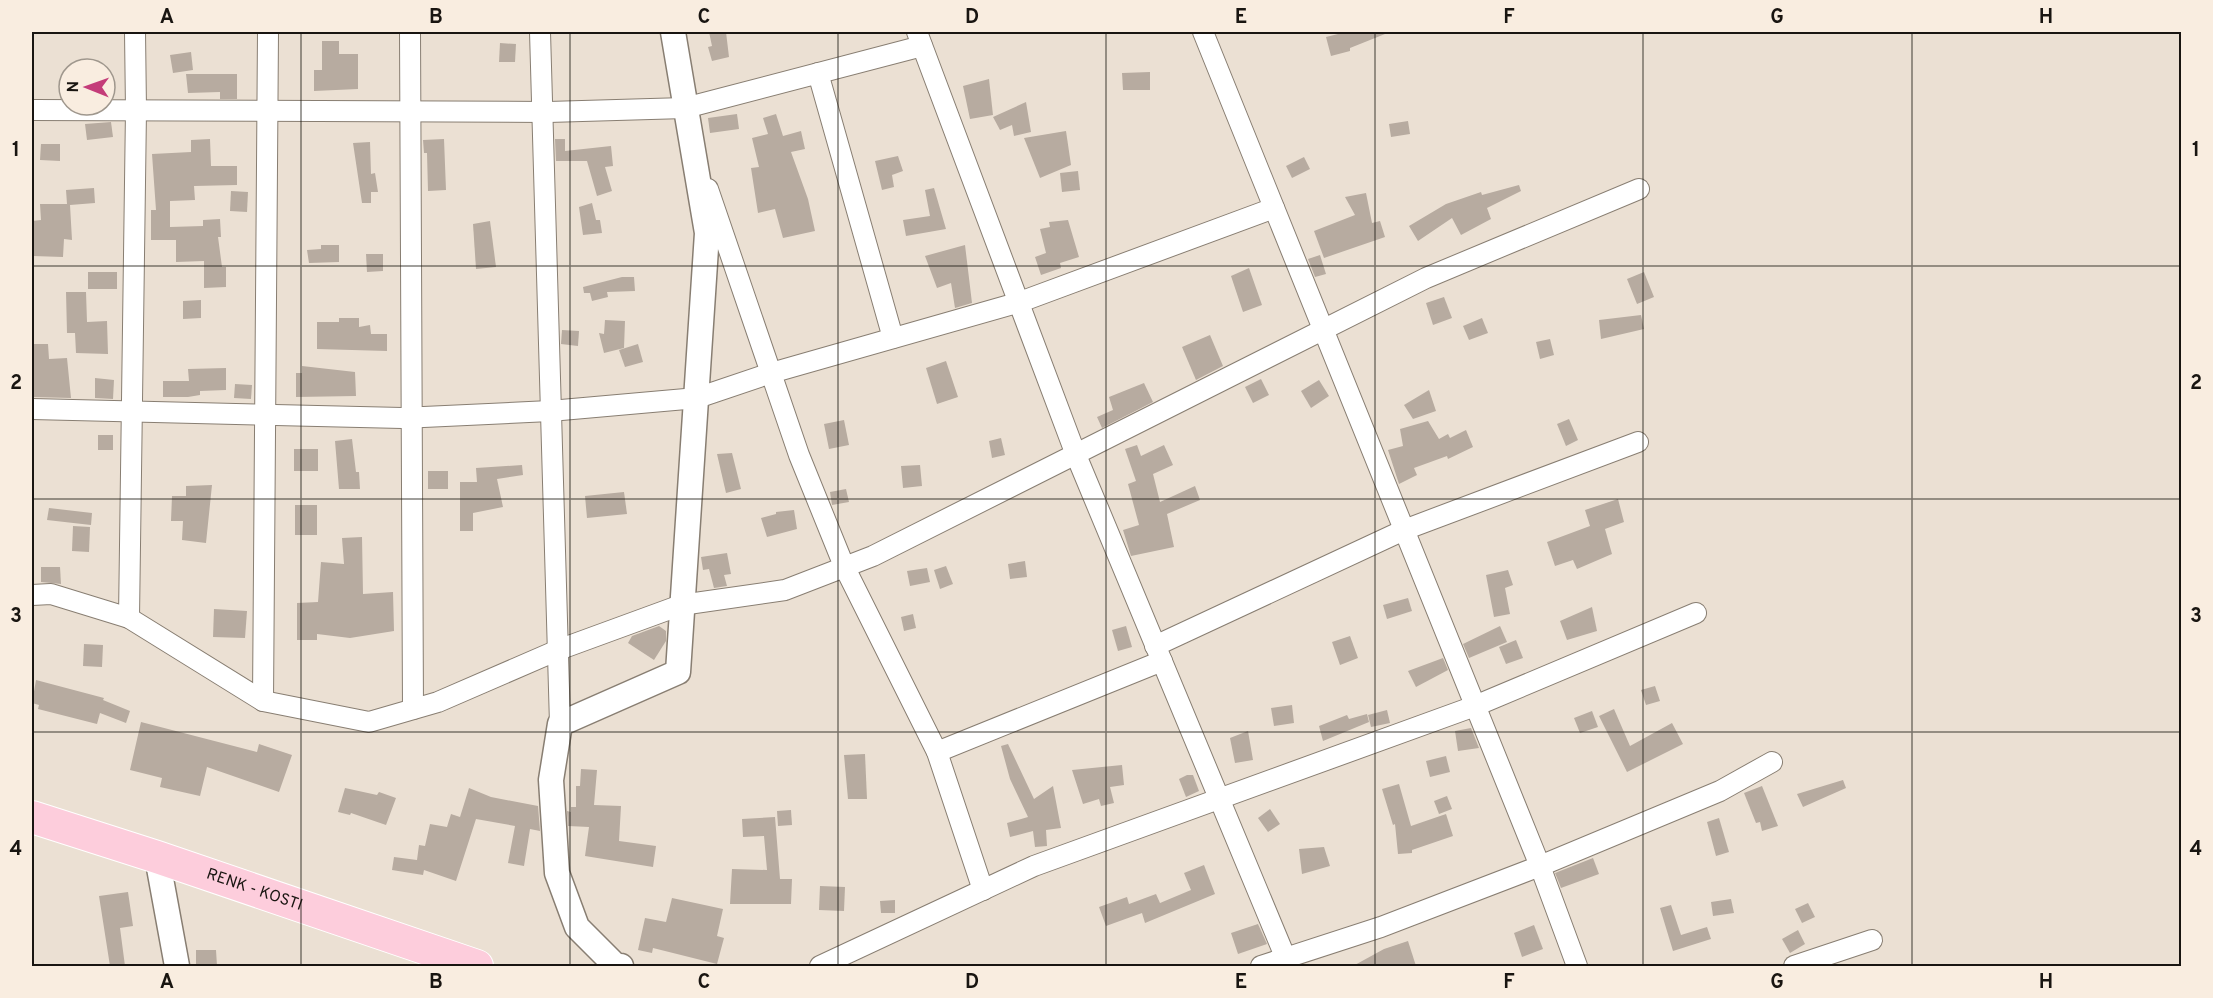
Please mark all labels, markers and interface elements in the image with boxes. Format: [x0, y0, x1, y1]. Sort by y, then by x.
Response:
text: A [160, 5, 174, 31]
text: B [429, 5, 443, 31]
text: C [698, 5, 710, 31]
text: D [965, 5, 979, 31]
text: E [1235, 5, 1247, 31]
text: F [1503, 5, 1515, 31]
text: G [1770, 5, 1784, 31]
text: H [2039, 5, 2053, 31]
north arrow [57, 57, 117, 117]
text: N [64, 81, 84, 93]
text: 1 [12, 138, 20, 164]
text: 1 [2192, 138, 2200, 164]
text: 2 [10, 371, 22, 397]
text: 2 [2190, 371, 2202, 397]
text: 3 [10, 604, 22, 630]
text: 3 [2190, 604, 2202, 630]
text: 4 [10, 837, 22, 863]
text: 4 [2190, 837, 2202, 863]
street label: RENK - KOSTI [203, 864, 305, 916]
text: A [160, 970, 174, 996]
text: B [429, 970, 443, 996]
text: C [698, 970, 710, 996]
text: D [965, 970, 979, 996]
text: E [1235, 970, 1247, 996]
text: F [1503, 970, 1515, 996]
text: G [1770, 970, 1784, 996]
text: H [2039, 970, 2053, 996]

